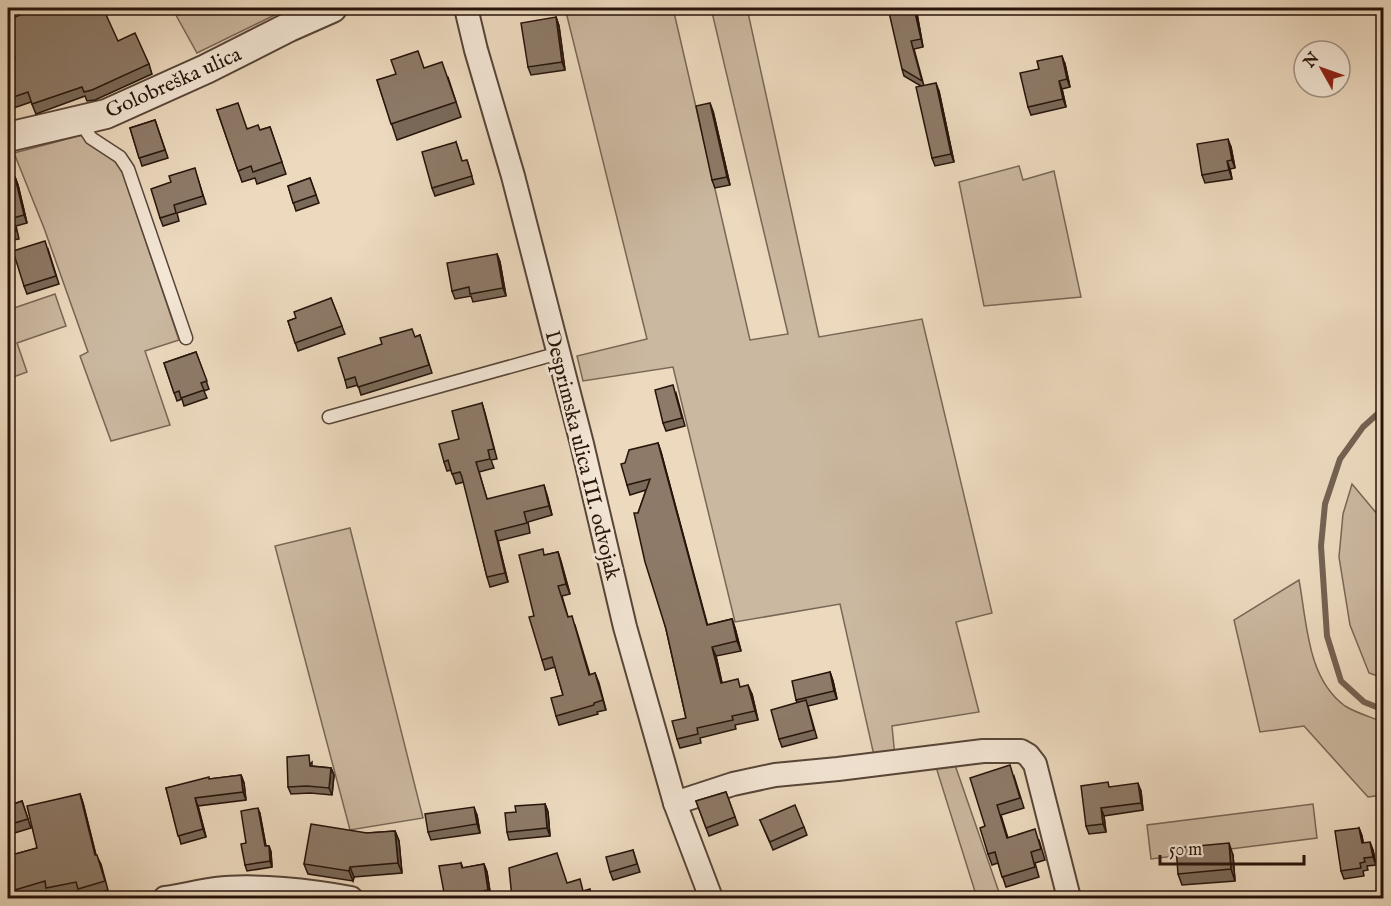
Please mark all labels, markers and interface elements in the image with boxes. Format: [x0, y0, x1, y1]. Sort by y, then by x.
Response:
north arrow [1292, 39, 1352, 99]
street label: Golobreška ulica [101, 41, 247, 125]
text: N [1299, 49, 1324, 73]
street label: Desprimska ulica III. odvojak [537, 328, 626, 584]
scale bar [1160, 828, 1304, 866]
text: 50 m [1169, 839, 1202, 862]

